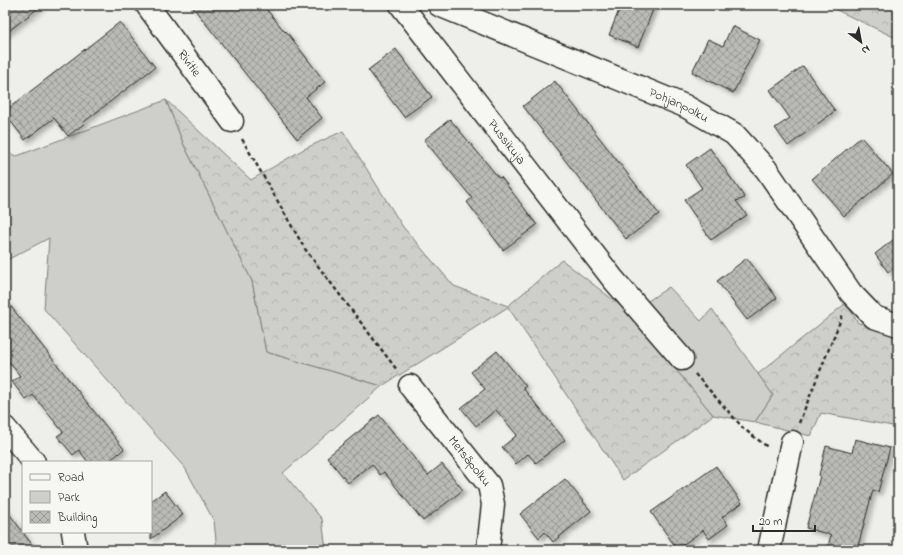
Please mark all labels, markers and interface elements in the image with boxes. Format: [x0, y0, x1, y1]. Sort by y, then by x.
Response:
north arrow [841, 22, 881, 62]
text: N [858, 41, 873, 58]
street label: Rivitie [173, 46, 206, 81]
street label: Pohjanpolku [646, 83, 712, 127]
street label: Pussikuja [483, 115, 530, 168]
street label: Metsäpolku [444, 432, 496, 490]
legend [22, 461, 152, 533]
text: Road [58, 469, 84, 487]
text: Park [58, 489, 80, 507]
scale bar [753, 507, 815, 533]
text: Building [57, 509, 97, 528]
text: 20 m [759, 513, 782, 531]

